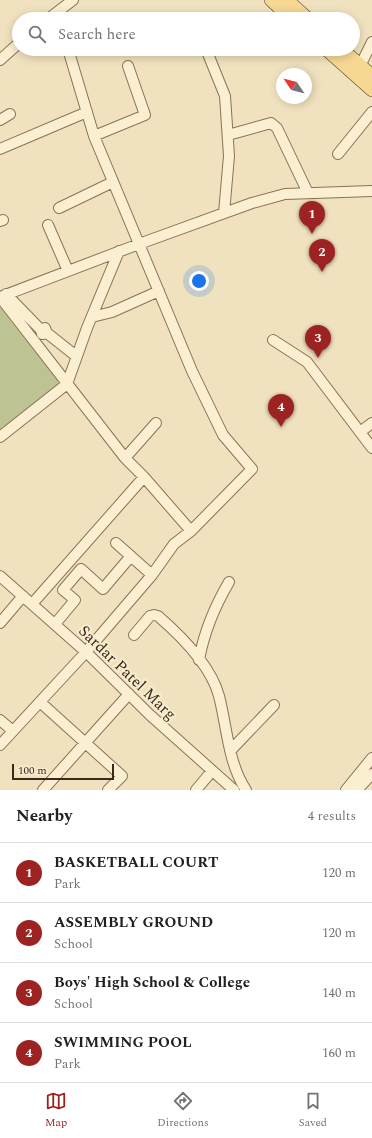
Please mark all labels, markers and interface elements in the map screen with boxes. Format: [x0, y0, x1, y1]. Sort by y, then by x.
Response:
search box [12, 12, 360, 56]
icon: search [26, 23, 48, 45]
text: Search here [58, 23, 136, 46]
north arrow [276, 68, 312, 104]
pin: 1 [299, 201, 325, 234]
pin: 2 [309, 239, 335, 272]
your location [189, 271, 209, 291]
pin: 3 [305, 325, 331, 358]
pin: 4 [268, 394, 294, 427]
street label: Sardar Patel Marg [73, 620, 182, 726]
scale bar [12, 762, 114, 781]
text: 100 m [18, 762, 47, 779]
text: Nearby [16, 803, 72, 829]
text: 4 results [308, 806, 356, 826]
text: BASKETBALL COURT [54, 851, 219, 874]
text: 1 [25, 863, 33, 883]
text: 120 m [322, 863, 356, 883]
text: Park [54, 874, 81, 894]
text: ASSEMBLY GROUND [54, 911, 213, 934]
text: 2 [25, 923, 33, 943]
text: 120 m [322, 923, 356, 943]
text: School [54, 934, 93, 954]
text: Boys' High School & College [54, 971, 250, 994]
text: 3 [25, 983, 33, 1003]
text: 140 m [322, 983, 356, 1003]
text: School [54, 994, 93, 1014]
text: SWIMMING POOL [54, 1031, 192, 1054]
text: 4 [25, 1043, 33, 1063]
text: 160 m [322, 1043, 356, 1063]
text: Park [54, 1054, 81, 1074]
tab: Map [45, 1090, 67, 1131]
tab: Directions [157, 1090, 209, 1131]
tab: Saved [299, 1090, 327, 1131]

